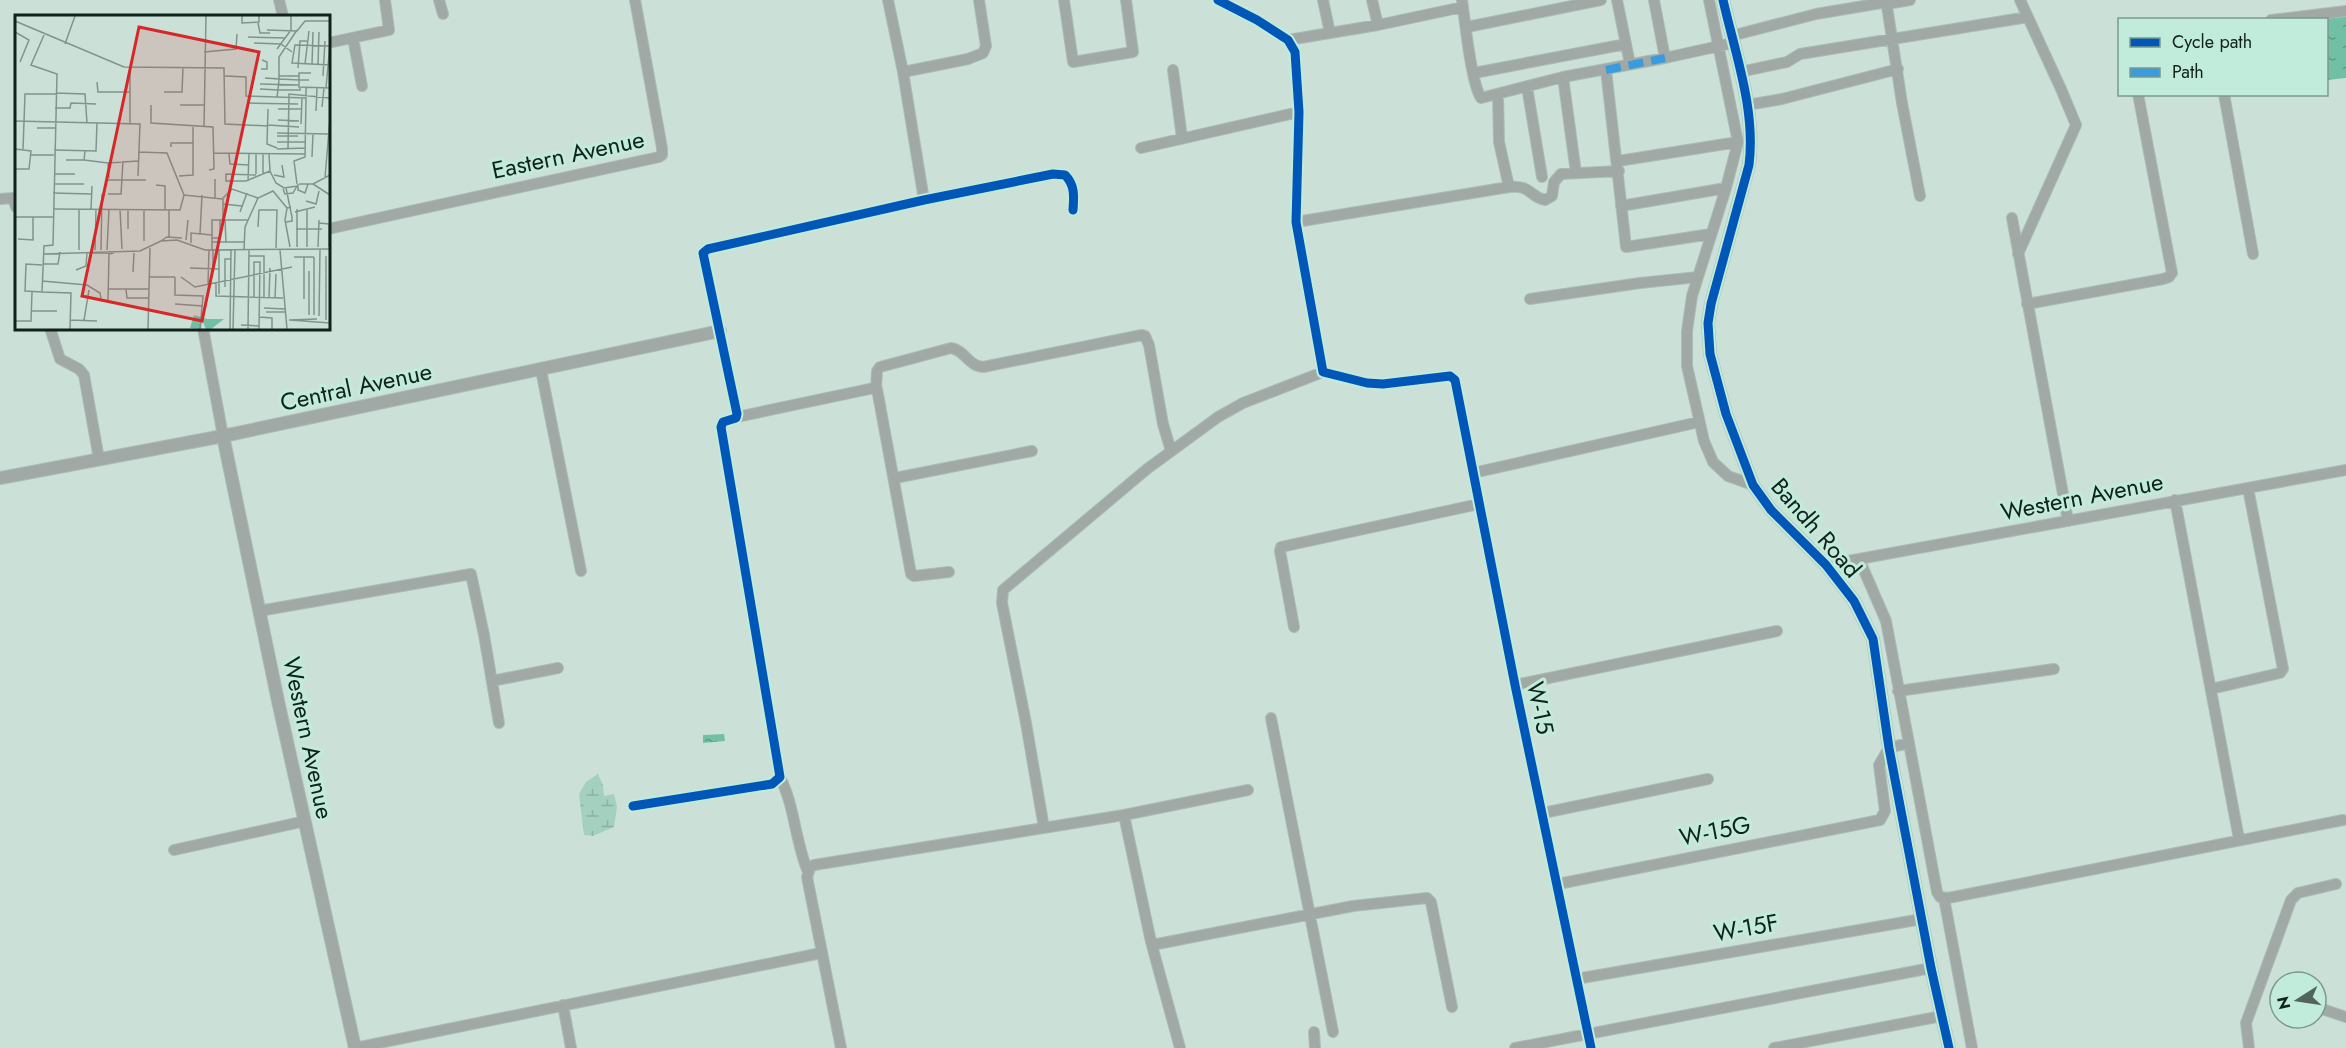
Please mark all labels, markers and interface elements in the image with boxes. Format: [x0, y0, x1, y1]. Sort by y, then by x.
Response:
inset map [15, 15, 330, 330]
legend [2118, 18, 2328, 96]
text: Cycle path [2172, 29, 2252, 55]
text: Path [2172, 59, 2204, 85]
street label: Eastern Avenue [488, 121, 648, 188]
street label: Central Avenue [277, 353, 435, 420]
street label: Western Avenue [1998, 464, 2166, 529]
street label: Bandh Road [1763, 470, 1870, 585]
street label: Western Avenue [274, 654, 343, 822]
street label: W-15 [1518, 678, 1563, 738]
street label: W-15G [1676, 806, 1753, 855]
street label: W-15F [1711, 905, 1781, 950]
north arrow [2268, 970, 2328, 1030]
text: N [2271, 994, 2296, 1012]

